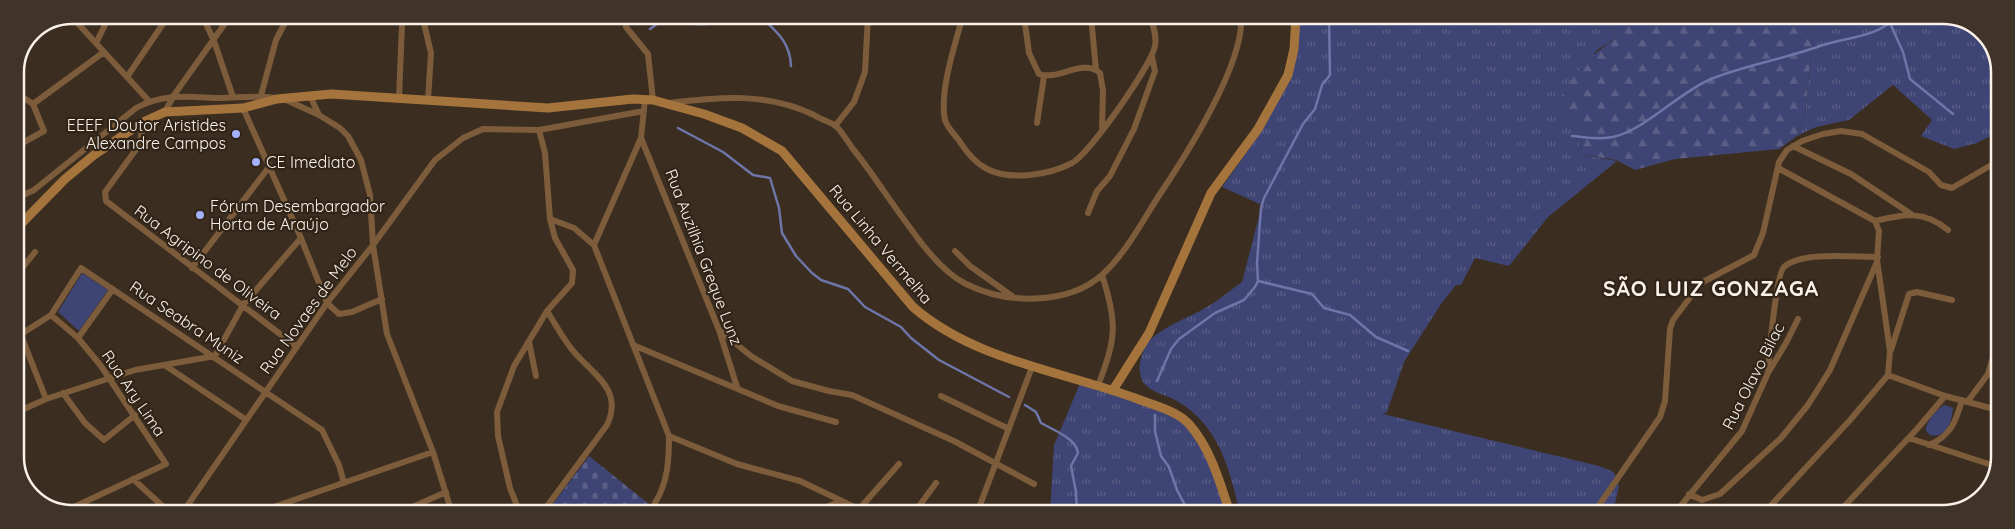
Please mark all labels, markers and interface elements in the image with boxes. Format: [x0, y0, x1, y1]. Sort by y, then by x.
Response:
place label: EEEF Doutor Aristides Alexandre Campos [67, 115, 226, 153]
marker: EEEF Doutor Aristides Alexandre Campos [230, 128, 242, 140]
place label: CE Imediato [266, 152, 355, 172]
marker: CE Imediato [250, 156, 262, 168]
street label: Rua Auzilhia Greque Lunz [661, 166, 747, 348]
street label: Rua Linha Vermelha [825, 180, 937, 308]
place label: Fórum Desembargador Horta de Araújo [210, 196, 385, 234]
street label: Rua Agripino de Oliveira [130, 200, 286, 324]
marker: Fórum Desembargador Horta de Araújo [194, 209, 206, 221]
street label: Rua Novaes de Melo [255, 242, 361, 378]
district label: SÃO LUIZ GONZAGA [1603, 275, 1819, 301]
street label: Rua Seabra Muniz [126, 276, 248, 368]
street label: Rua Olavo Bilac [1718, 319, 1788, 433]
street label: Rua Ary Lima [98, 346, 170, 440]

